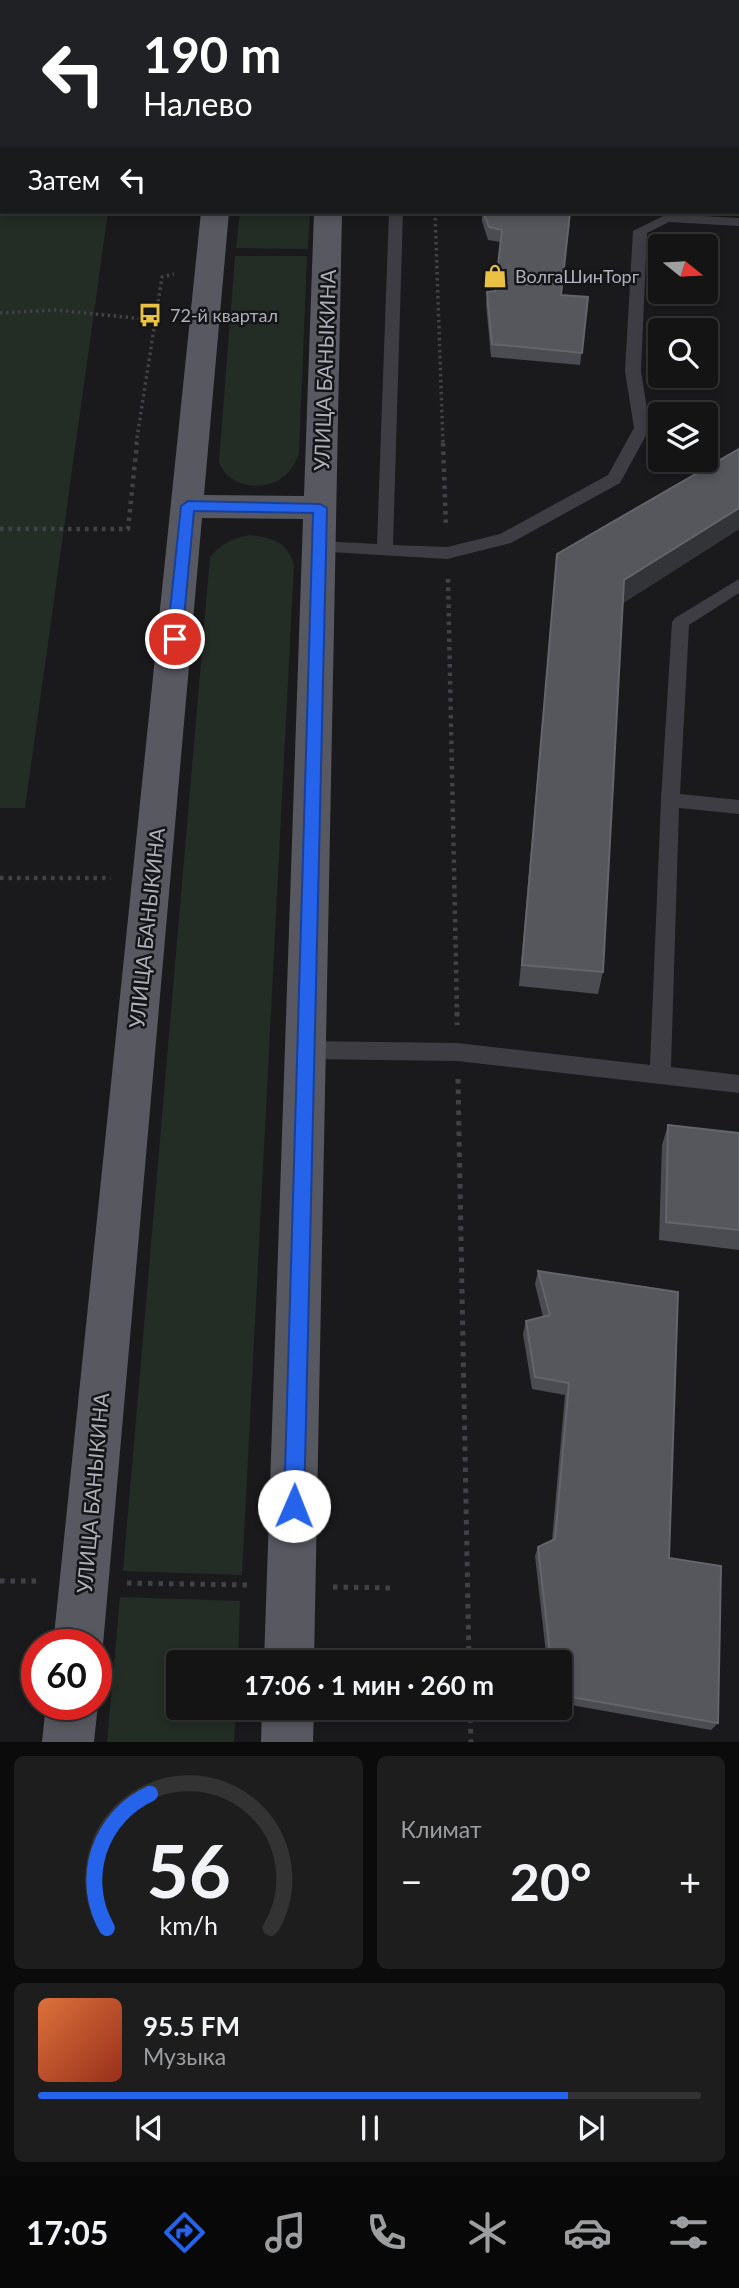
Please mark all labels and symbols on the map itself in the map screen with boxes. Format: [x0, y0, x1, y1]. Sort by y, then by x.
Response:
north arrow [648, 234, 718, 304]
shop icon: ВолгаШинТорг [481, 262, 509, 290]
place label: ВолгаШинТорг [515, 265, 640, 287]
street label: УЛИЦА БАНЫКИНА [308, 268, 340, 471]
bus stop icon: 72-й квартал [136, 301, 164, 329]
place label: 72-й квартал [170, 304, 278, 326]
pin [145, 609, 205, 669]
street label: УЛИЦА БАНЫКИНА [123, 826, 169, 1029]
street label: УЛИЦА БАНЫКИНА [71, 1391, 113, 1594]
position arrow [257, 1469, 331, 1543]
speed limit sign: 60 [21, 1629, 112, 1720]

